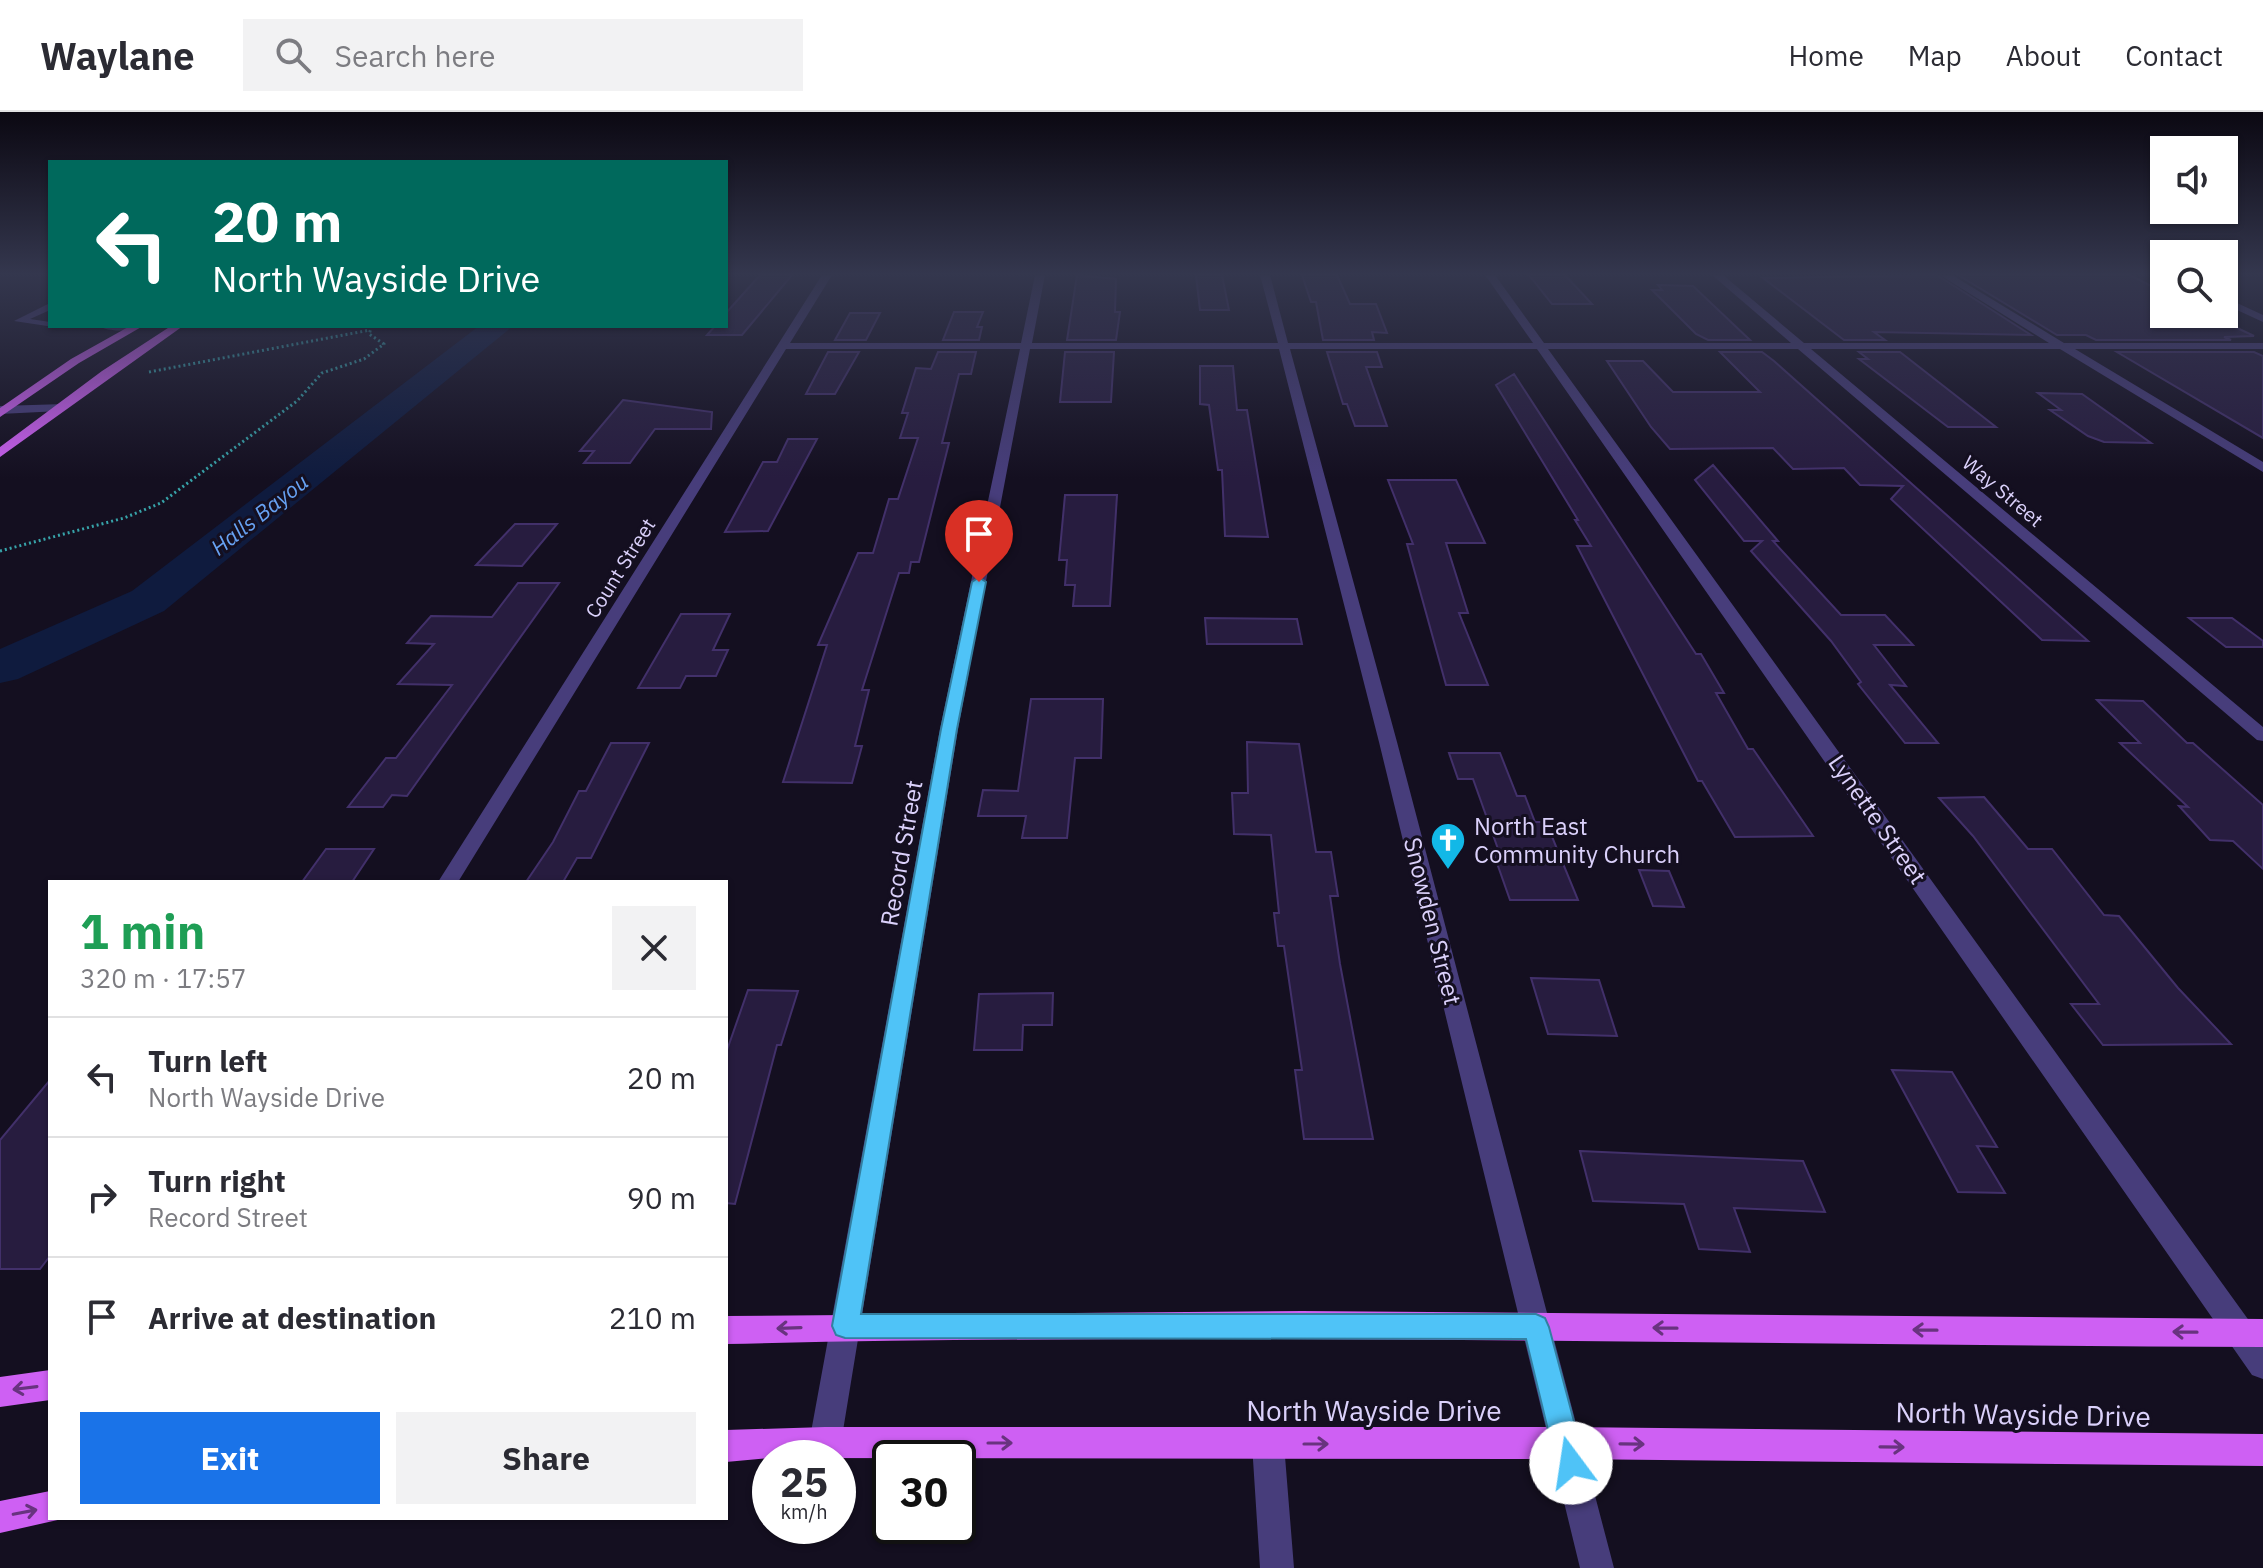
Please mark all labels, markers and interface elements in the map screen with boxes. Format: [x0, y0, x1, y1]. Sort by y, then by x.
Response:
search box [243, 19, 803, 91]
text: Waylane [40, 31, 195, 80]
icon: search [271, 33, 315, 77]
text: Search here [335, 36, 495, 75]
text: Home [1788, 37, 1864, 74]
text: Map [1908, 37, 1962, 74]
text: About [2006, 37, 2081, 74]
text: Contact [2125, 37, 2223, 74]
map controls [2150, 136, 2238, 328]
button: sound [2150, 136, 2238, 224]
text: 20 m [212, 185, 342, 257]
icon: left [80, 192, 184, 296]
button: search [2150, 240, 2238, 328]
text: North Wayside Drive [212, 255, 540, 302]
street label: Way Street [1957, 449, 2049, 533]
water label: Halls Bayou [204, 467, 314, 561]
pin [945, 500, 1013, 582]
icon: arrive [957, 512, 1001, 556]
street label: Count Street [579, 513, 661, 623]
street label: Lynette Street [1822, 748, 1934, 890]
street label: Record Street [872, 778, 930, 928]
place label: North East Community Church [1474, 810, 1680, 870]
church icon: North East Community Church [1429, 821, 1467, 871]
street label: Snowden Street [1397, 834, 1469, 1008]
text: 1 min [80, 900, 205, 962]
button: close [612, 906, 696, 990]
text: 320 m · 17:57 [80, 961, 246, 995]
text: Turn left [148, 1041, 267, 1080]
icon: left [80, 1055, 124, 1099]
text: 20 m [627, 1058, 696, 1097]
text: North Wayside Drive [148, 1080, 385, 1114]
text: Turn right [148, 1161, 286, 1200]
icon: right [80, 1175, 124, 1219]
text: 90 m [627, 1178, 696, 1217]
text: Record Street [148, 1200, 308, 1234]
icon: arrive [80, 1295, 124, 1339]
text: Arrive at destination [148, 1298, 436, 1337]
text: 210 m [609, 1298, 696, 1337]
one-way arrow [776, 1320, 803, 1335]
one-way arrow [1652, 1320, 1679, 1336]
one-way arrow [1912, 1322, 1939, 1338]
one-way arrow [2172, 1325, 2199, 1340]
one-way arrow [12, 1381, 39, 1396]
street label: North Wayside Drive [1246, 1392, 1502, 1429]
street label: North Wayside Drive [1895, 1393, 2151, 1435]
button: Exit [80, 1412, 380, 1504]
button: Share [396, 1412, 696, 1504]
position arrow [1529, 1421, 1613, 1505]
one-way arrow [986, 1435, 1013, 1451]
one-way arrow [1302, 1436, 1329, 1452]
one-way arrow [1618, 1436, 1645, 1452]
one-way arrow [1878, 1439, 1905, 1454]
speed limit sign: 30 [872, 1440, 976, 1544]
text: 25 [780, 1456, 828, 1508]
text: km/h [780, 1498, 828, 1525]
one-way arrow [12, 1504, 37, 1519]

